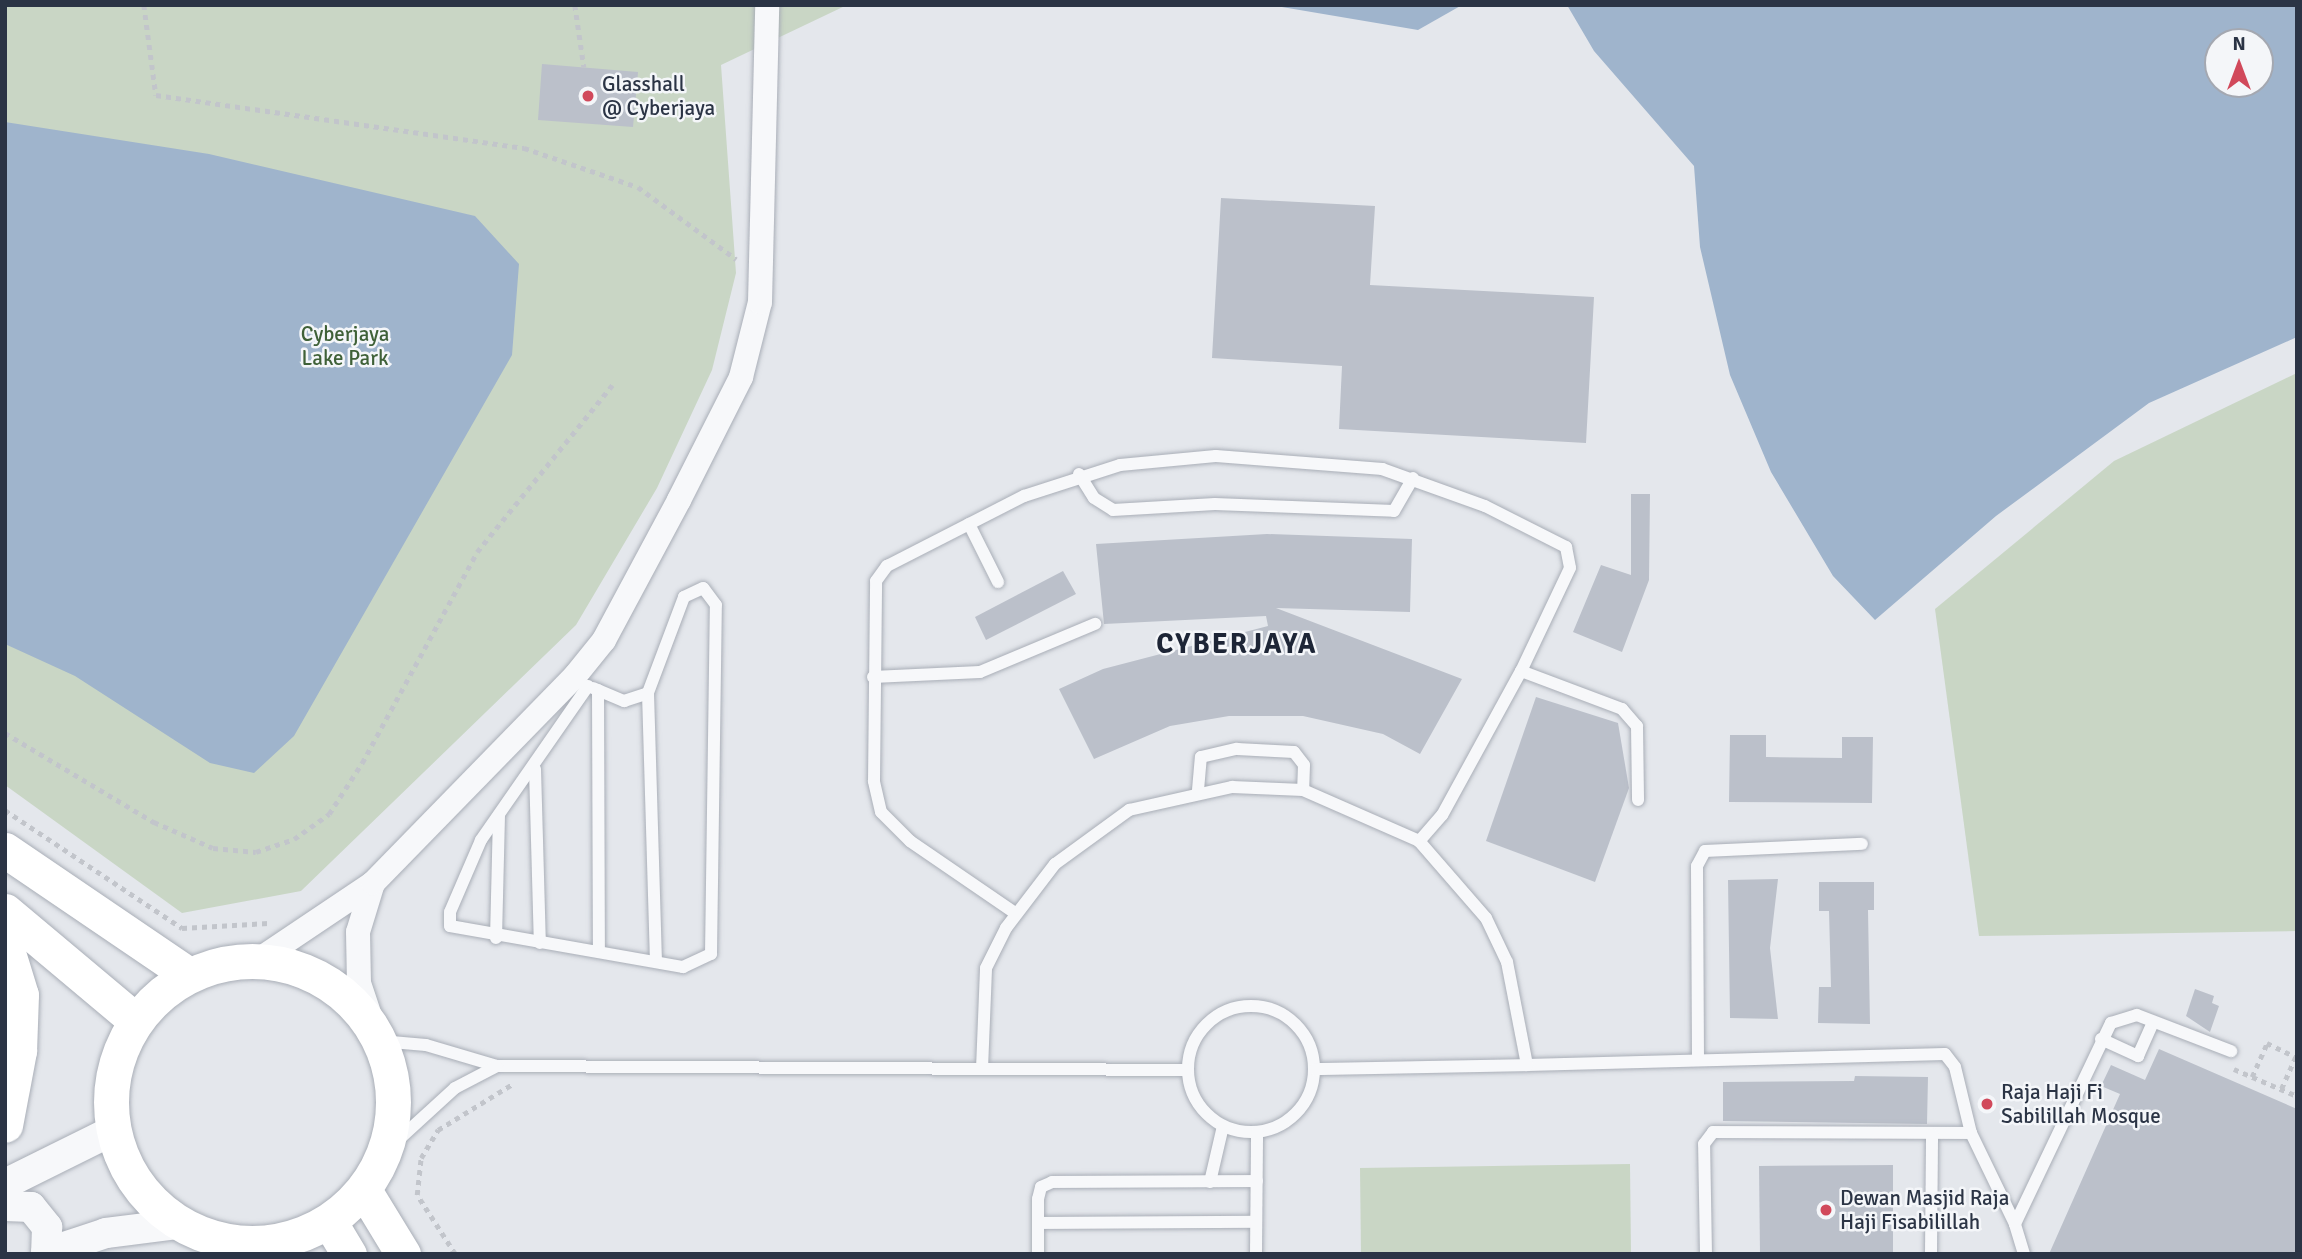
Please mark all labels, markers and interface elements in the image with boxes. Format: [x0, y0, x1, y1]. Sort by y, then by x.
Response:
north arrow [2204, 28, 2274, 98]
text: N [2232, 32, 2246, 56]
place label: Glasshall @ Cyberjaya [602, 71, 715, 121]
marker: Glasshall @ Cyberjaya [580, 88, 596, 104]
park label: Cyberjaya Lake Park [301, 321, 389, 371]
district label: CYBERJAYA [1157, 627, 1317, 661]
place label: Raja Haji Fi Sabilillah Mosque [2001, 1079, 2161, 1129]
marker: Raja Haji Fi Sabilillah Mosque [1979, 1096, 1995, 1112]
place label: Dewan Masjid Raja Haji Fisabilillah [1840, 1185, 2009, 1235]
marker: Dewan Masjid Raja Haji Fisabilillah [1818, 1202, 1834, 1218]

